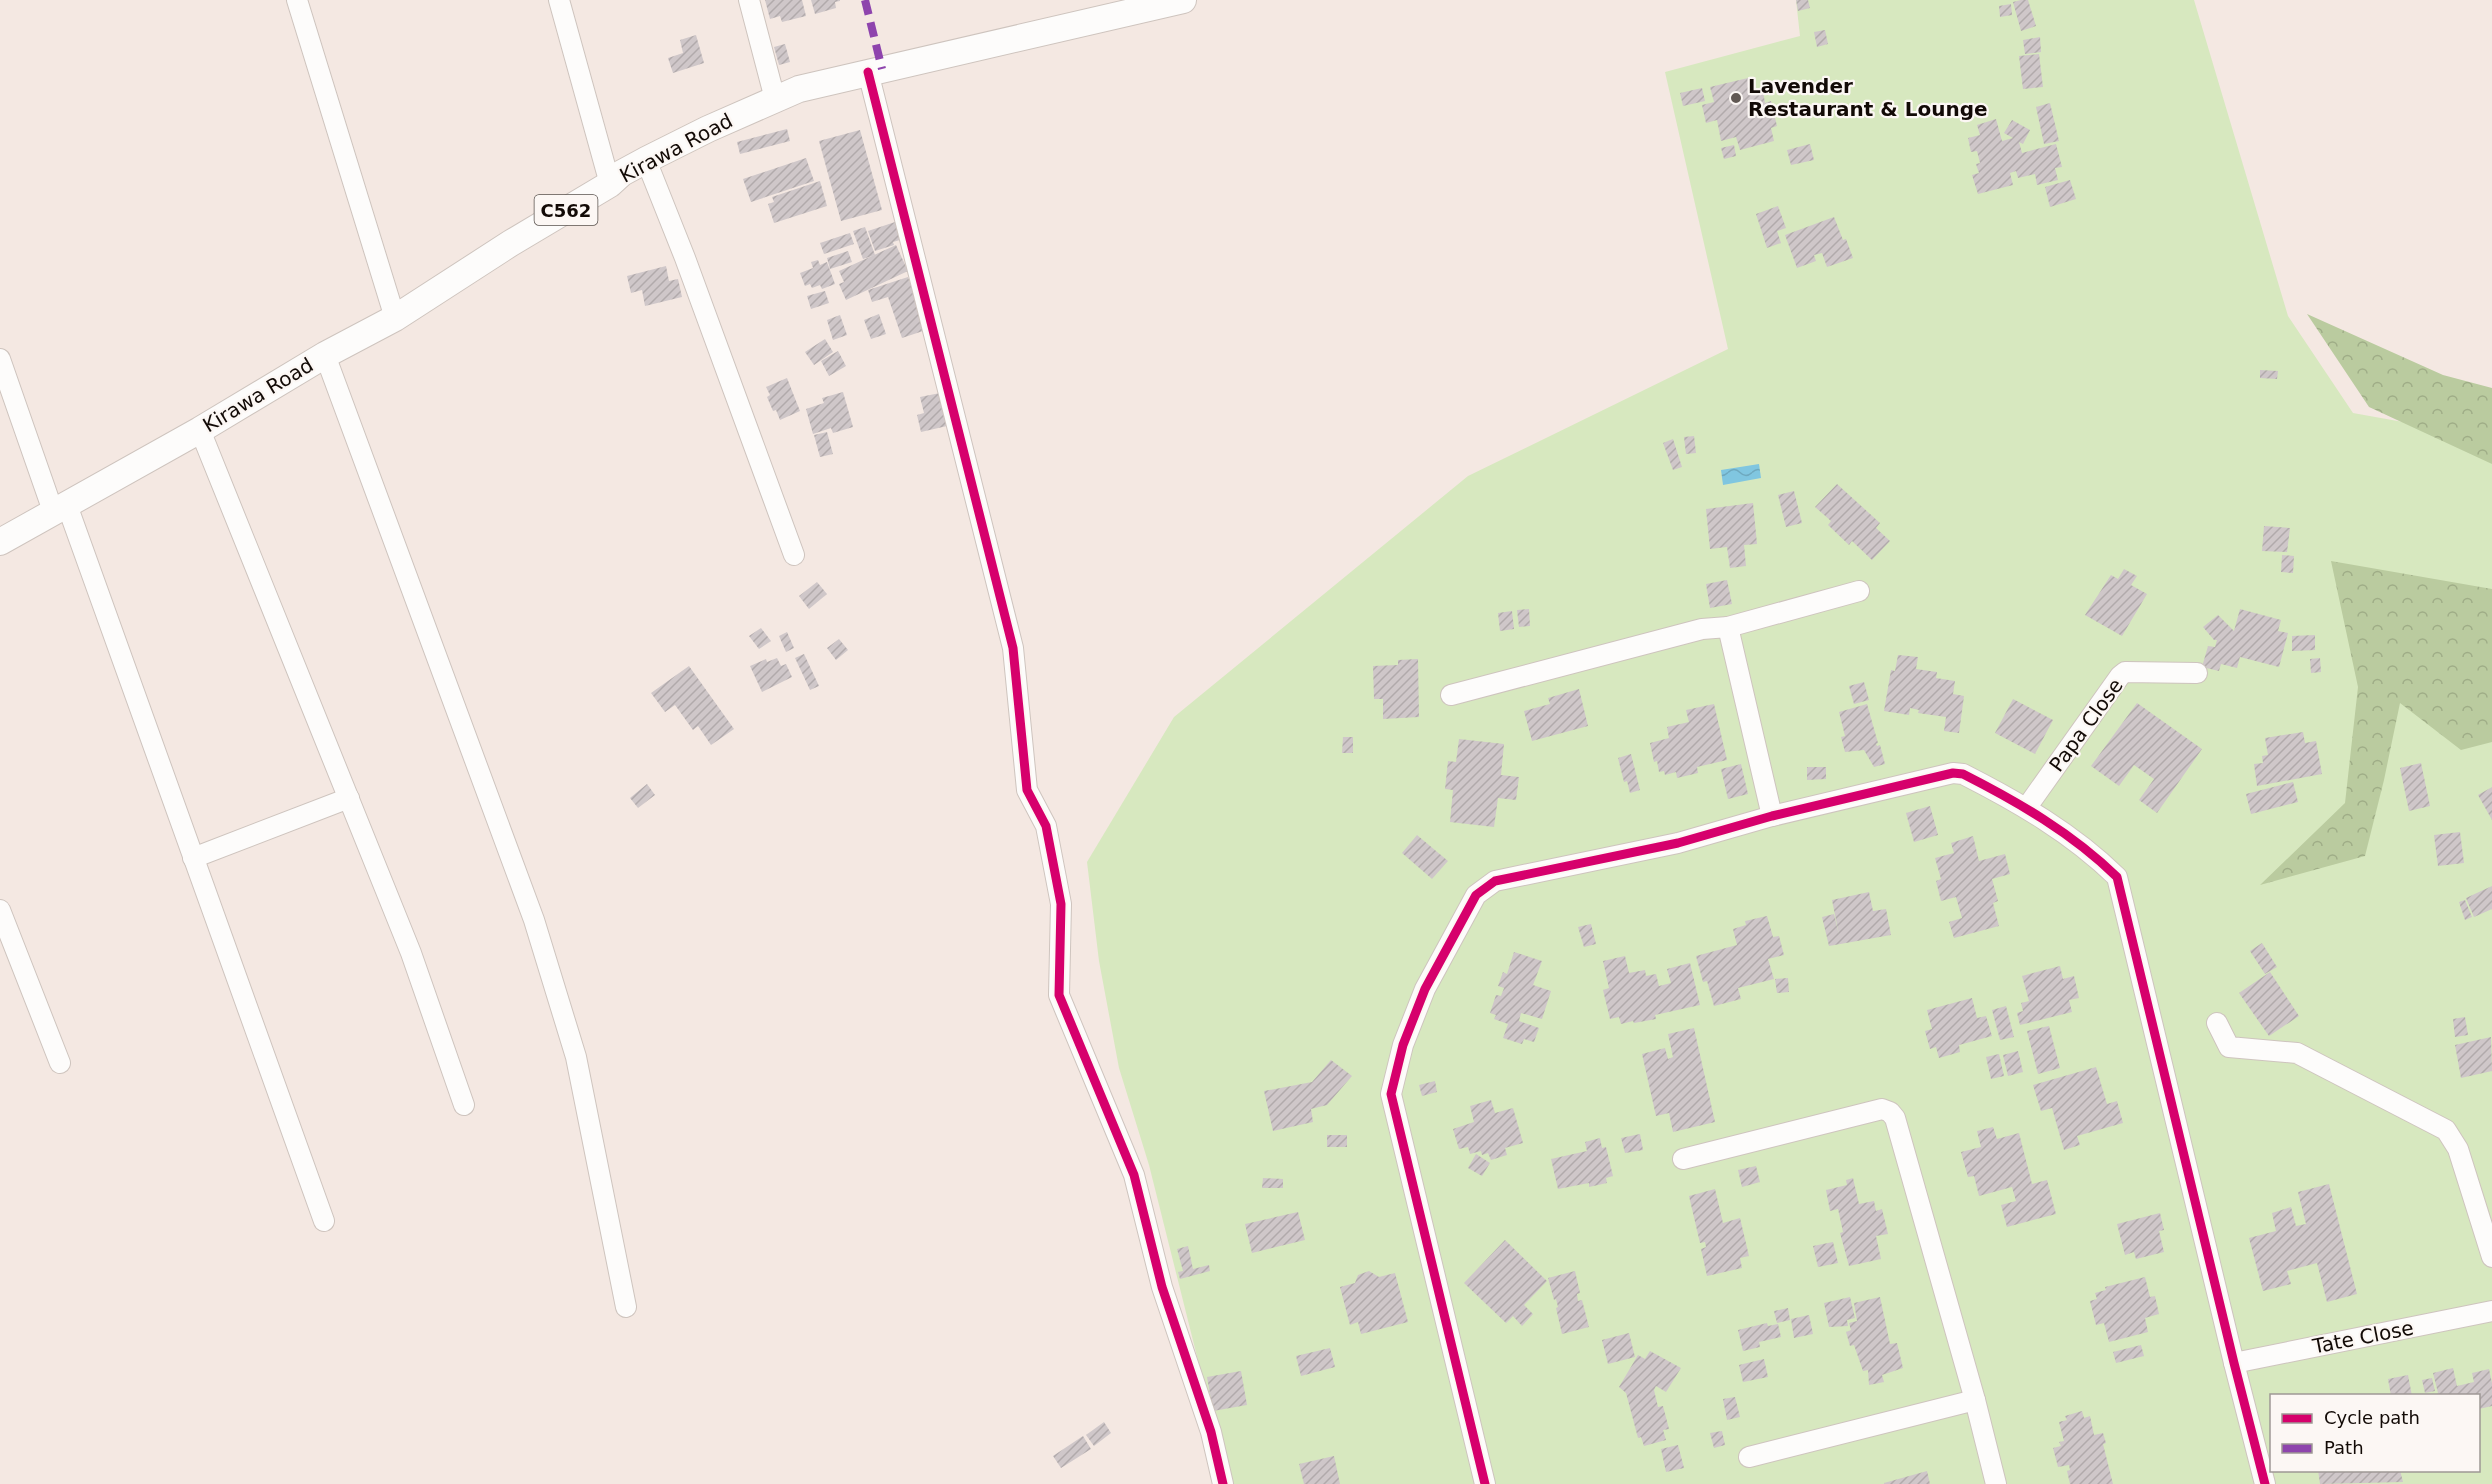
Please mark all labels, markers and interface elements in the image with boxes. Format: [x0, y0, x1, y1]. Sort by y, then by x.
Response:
place label: Lavender Restaurant & Lounge [1748, 74, 1988, 121]
marker: Lavender Restaurant & Lounge [1729, 91, 1743, 105]
street label: Kirawa Road [615, 108, 737, 188]
road number: C562 [534, 195, 598, 225]
street label: Kirawa Road [199, 353, 317, 437]
street label: Papa Close [2044, 674, 2128, 776]
street label: Tate Close [2310, 1315, 2415, 1359]
legend [2270, 1394, 2480, 1472]
text: Cycle path [2324, 1407, 2420, 1428]
text: Path [2324, 1437, 2364, 1458]

